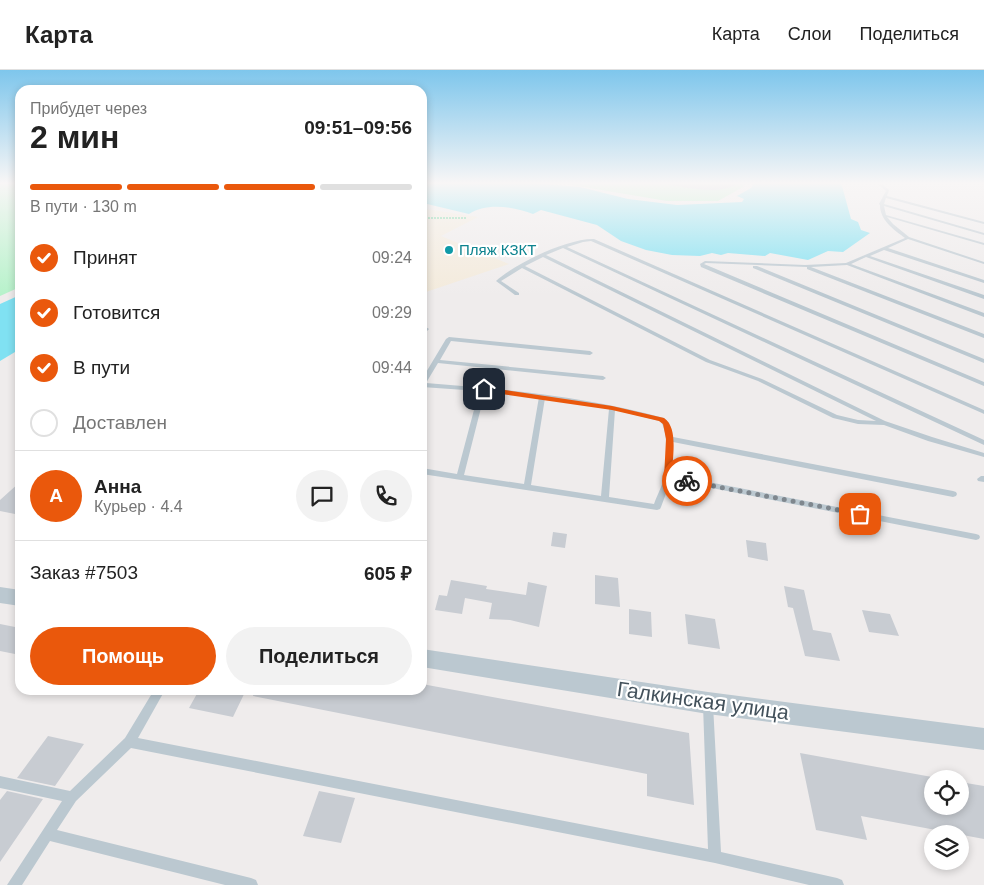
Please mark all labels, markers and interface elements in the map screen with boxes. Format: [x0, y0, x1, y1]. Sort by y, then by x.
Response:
text: Карта [25, 21, 93, 48]
text: Карта [712, 24, 760, 44]
text: Слои [788, 24, 832, 44]
text: Поделиться [860, 24, 959, 44]
text: Прибудет через [30, 100, 147, 117]
text: 09:51–09:56 [304, 117, 412, 138]
text: 2 мин [30, 119, 119, 155]
text: В пути · 130 m [30, 198, 137, 215]
place label: Пляж КЗКТ [459, 241, 536, 258]
icon: check [30, 244, 58, 272]
marker: Пляж КЗКТ [443, 244, 455, 256]
text: Принят [73, 247, 137, 268]
text: 09:24 [372, 249, 412, 266]
icon: check [30, 299, 58, 327]
text: Готовится [73, 302, 160, 323]
text: 09:29 [372, 304, 412, 321]
icon: check [30, 354, 58, 382]
text: В пути [73, 357, 130, 378]
text: 09:44 [372, 359, 412, 376]
pin [463, 368, 505, 410]
icon: home [470, 375, 498, 403]
text: Доставлен [73, 412, 167, 433]
courier [662, 456, 712, 506]
icon: bike [673, 467, 701, 495]
button: chat [296, 470, 348, 522]
button: phone [360, 470, 412, 522]
text: Анна [94, 476, 141, 497]
text: А [49, 485, 63, 506]
pin [839, 493, 881, 535]
text: Курьер · 4.4 [94, 498, 183, 515]
icon: bag [846, 500, 874, 528]
text: Заказ #7503 [30, 562, 138, 583]
text: 605 ₽ [364, 563, 412, 584]
button: Помощь [30, 627, 216, 685]
button: Поделиться [226, 627, 412, 685]
street label: Галкинская улица [616, 677, 791, 724]
map controls [924, 770, 969, 870]
button: locate [924, 770, 969, 815]
button: layers [924, 825, 969, 870]

